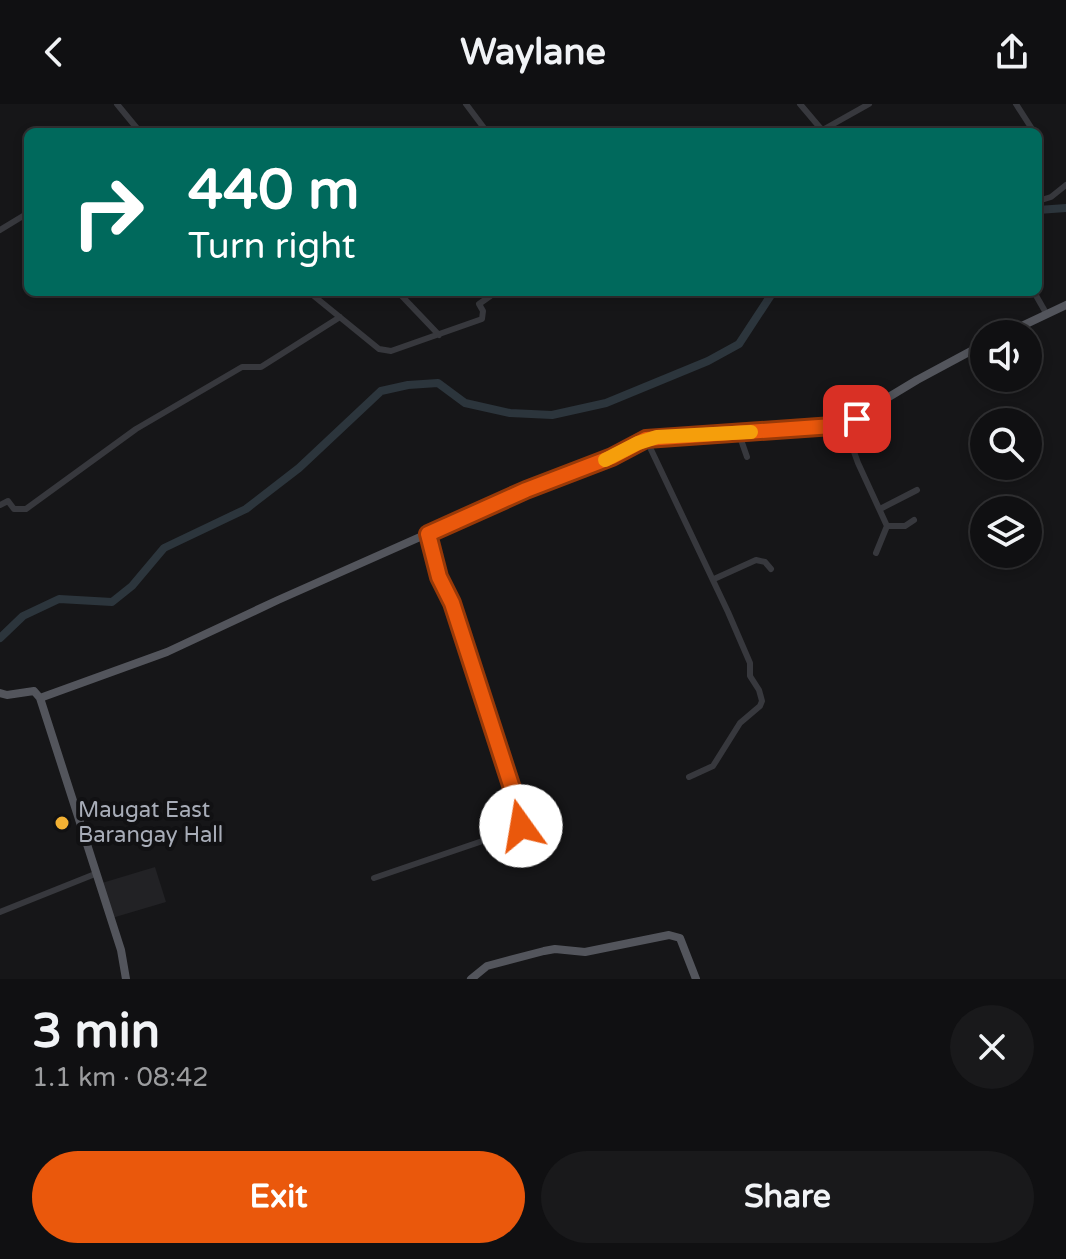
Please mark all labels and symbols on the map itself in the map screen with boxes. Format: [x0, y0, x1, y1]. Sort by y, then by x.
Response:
pin [823, 385, 891, 453]
position arrow [479, 784, 563, 868]
place label: Maugat East Barangay Hall [78, 797, 223, 848]
marker: Maugat East Barangay Hall [53, 814, 71, 832]

